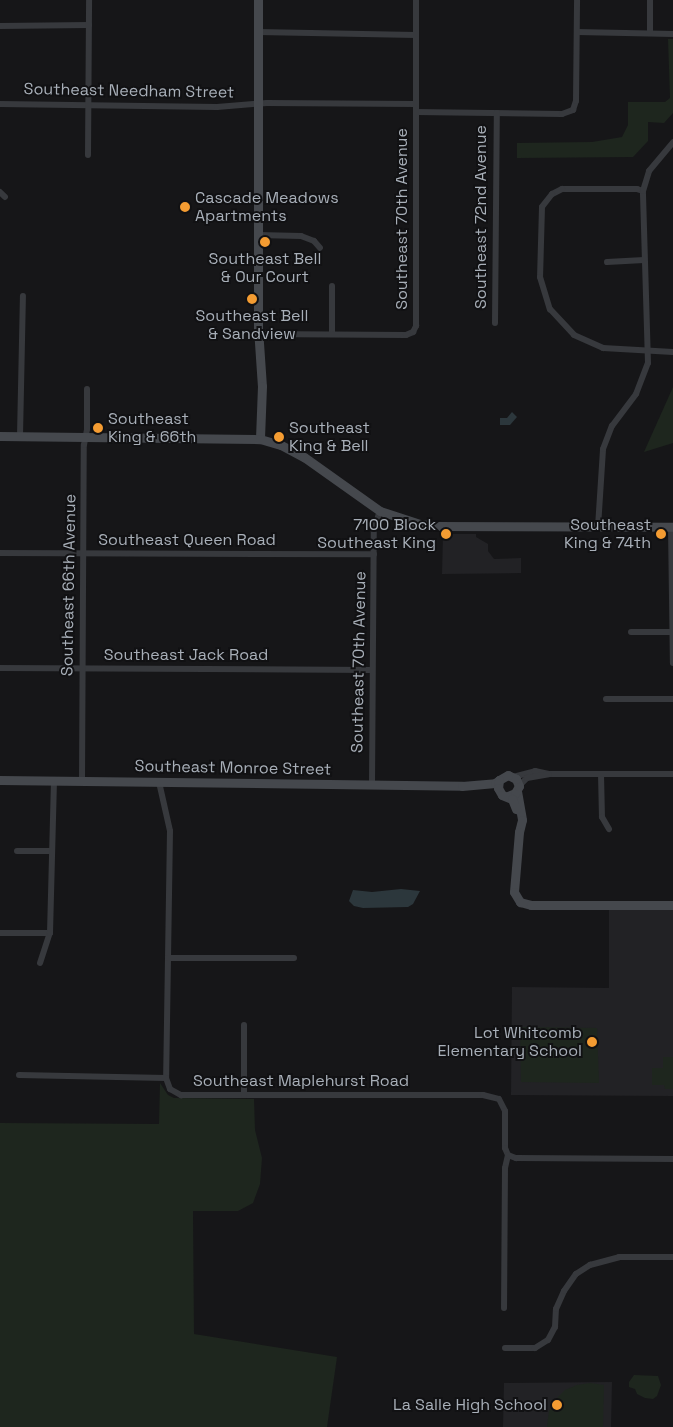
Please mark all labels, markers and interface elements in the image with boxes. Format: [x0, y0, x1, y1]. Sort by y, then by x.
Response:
street label: Southeast Needham Street [24, 80, 234, 102]
street label: Southeast 72nd Avenue [471, 125, 491, 309]
street label: Southeast 70th Avenue [392, 128, 412, 310]
place label: Cascade Meadows Apartments [195, 188, 339, 226]
marker: Cascade Meadows Apartments [179, 201, 191, 213]
marker: Southeast Bell & Our Court [259, 236, 271, 248]
place label: Southeast Bell & Our Court [209, 249, 321, 287]
marker: Southeast Bell & Sandview [246, 293, 258, 305]
place label: Southeast Bell & Sandview [196, 306, 308, 344]
place label: Southeast King & 66th [108, 409, 196, 447]
place label: Southeast King & Bell [289, 418, 370, 456]
marker: Southeast King & 66th [92, 422, 104, 434]
marker: Southeast King & Bell [273, 431, 285, 443]
street label: Southeast 66th Avenue [58, 494, 80, 676]
place label: 7100 Block Southeast King [317, 515, 436, 553]
place label: Southeast King & 74th [564, 515, 651, 553]
marker: 7100 Block Southeast King [440, 528, 452, 540]
marker: Southeast King & 74th [655, 528, 667, 540]
street label: Southeast Queen Road [98, 530, 276, 550]
street label: Southeast 70th Avenue [348, 571, 370, 753]
street label: Southeast Jack Road [104, 645, 268, 665]
street label: Southeast Monroe Street [135, 757, 331, 779]
place label: Lot Whitcomb Elementary School [437, 1023, 582, 1061]
marker: Lot Whitcomb Elementary School [586, 1036, 598, 1048]
street label: Southeast Maplehurst Road [193, 1071, 409, 1091]
place label: La Salle High School [393, 1395, 547, 1415]
marker: La Salle High School [551, 1399, 563, 1411]

